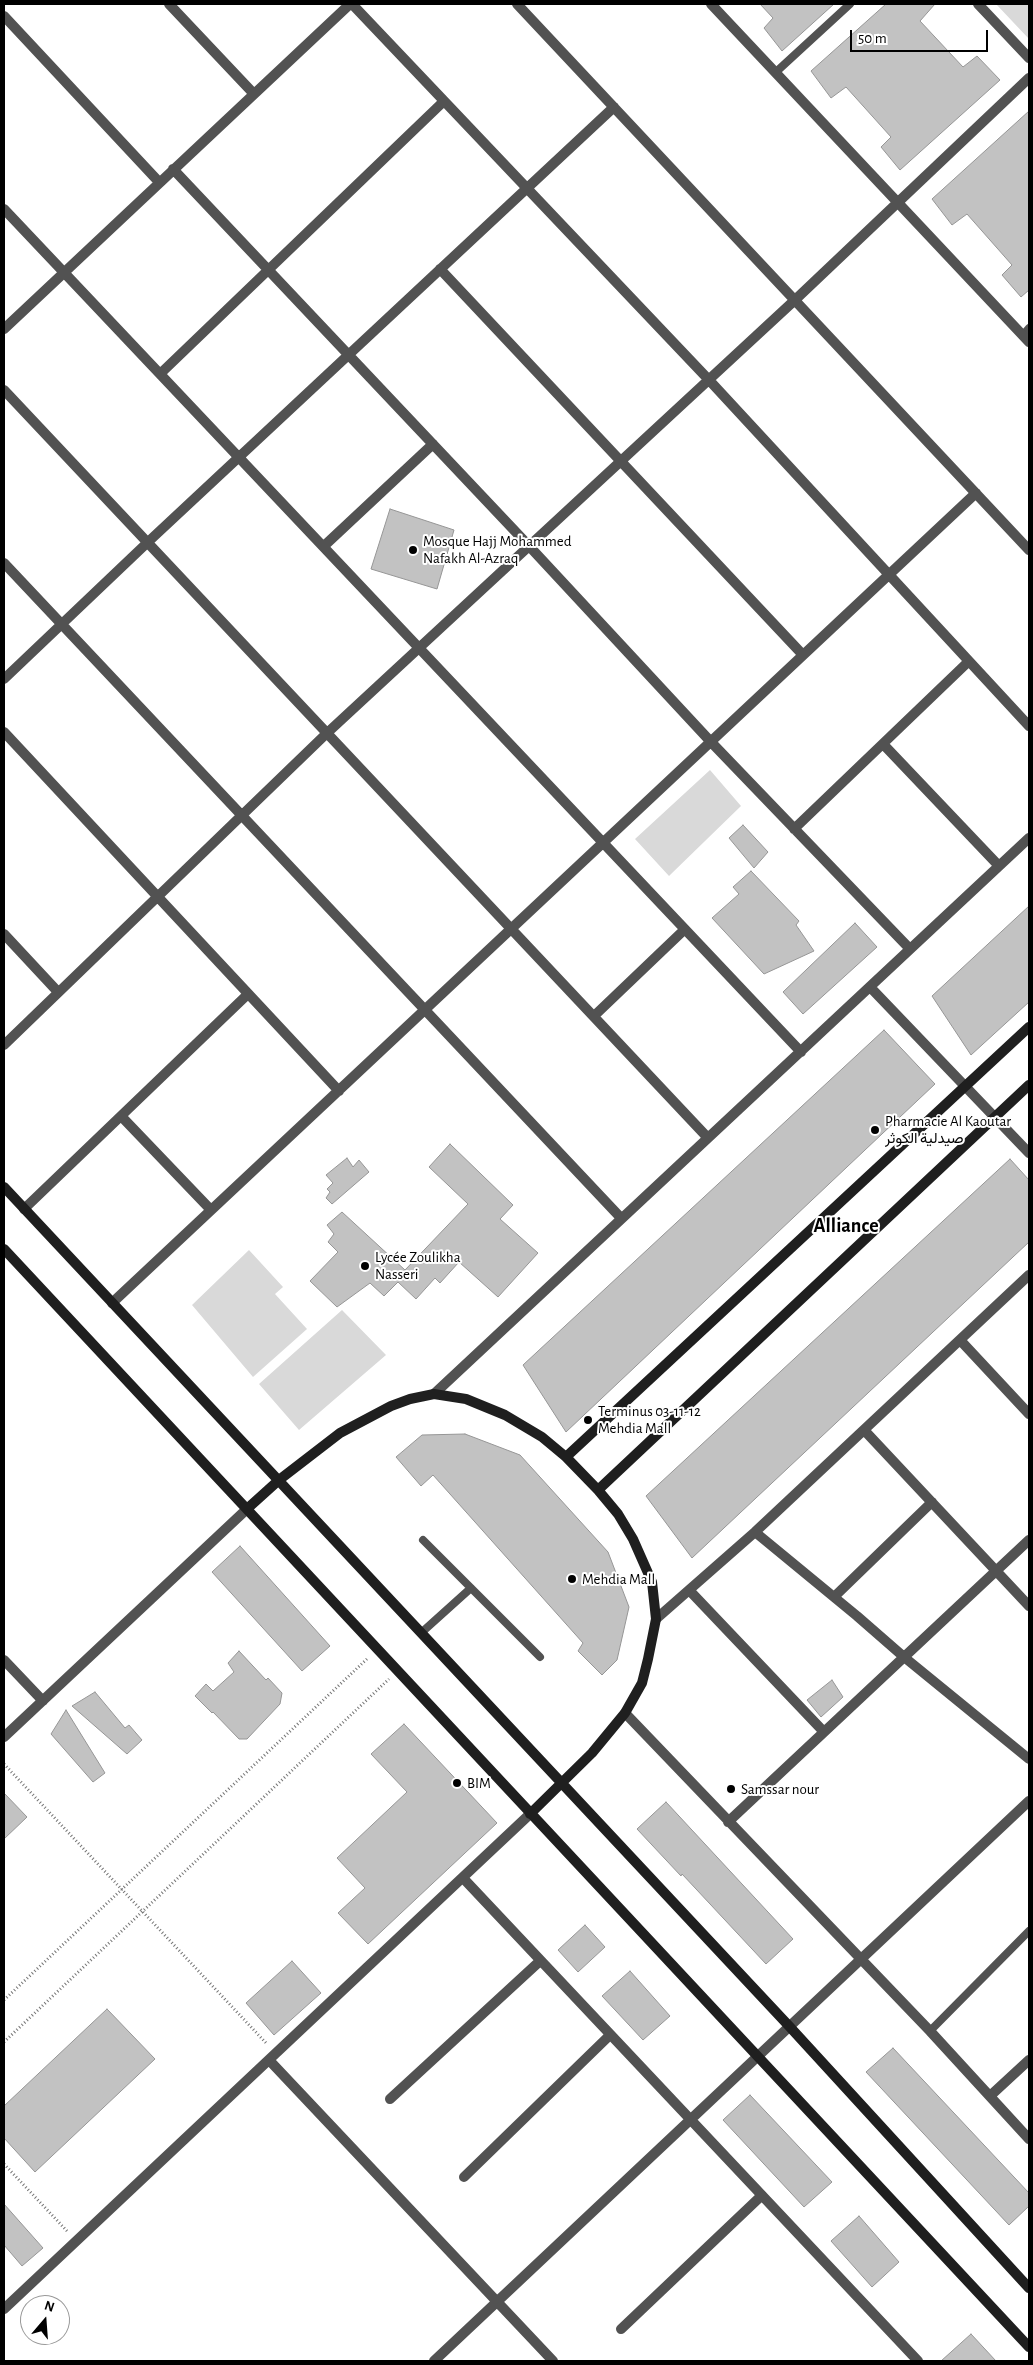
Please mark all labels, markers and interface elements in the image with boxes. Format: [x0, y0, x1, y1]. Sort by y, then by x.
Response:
scale bar [853, 20, 990, 52]
text: 50 m [858, 31, 887, 46]
place label: Mosque Hajj Mohammed Nafakh Al-Azraq [423, 532, 571, 567]
marker: Mosque Hajj Mohammed Nafakh Al-Azraq [407, 544, 419, 556]
place label: Pharmacie Al Kaoutar صيدلية الكوثر [885, 1112, 1011, 1147]
marker: Pharmacie Al Kaoutar صيدلية الكوثر [869, 1124, 881, 1136]
district label: Alliance [813, 1214, 879, 1238]
place label: Lycée Zoulikha Nasseri [375, 1248, 461, 1283]
marker: Lycée Zoulikha Nasseri [359, 1260, 371, 1272]
place label: Terminus 03-11-12 Mehdia Mall [598, 1402, 701, 1437]
marker: Terminus 03-11-12 Mehdia Mall [582, 1414, 594, 1426]
place label: Mehdia Mall [582, 1570, 655, 1588]
marker: Mehdia Mall [566, 1573, 578, 1585]
place label: BIM [467, 1774, 491, 1792]
marker: BIM [451, 1777, 463, 1789]
place label: Samssar nour [741, 1780, 819, 1798]
marker: Samssar nour [725, 1783, 737, 1795]
north arrow [20, 2295, 70, 2345]
text: N [43, 2299, 56, 2315]

